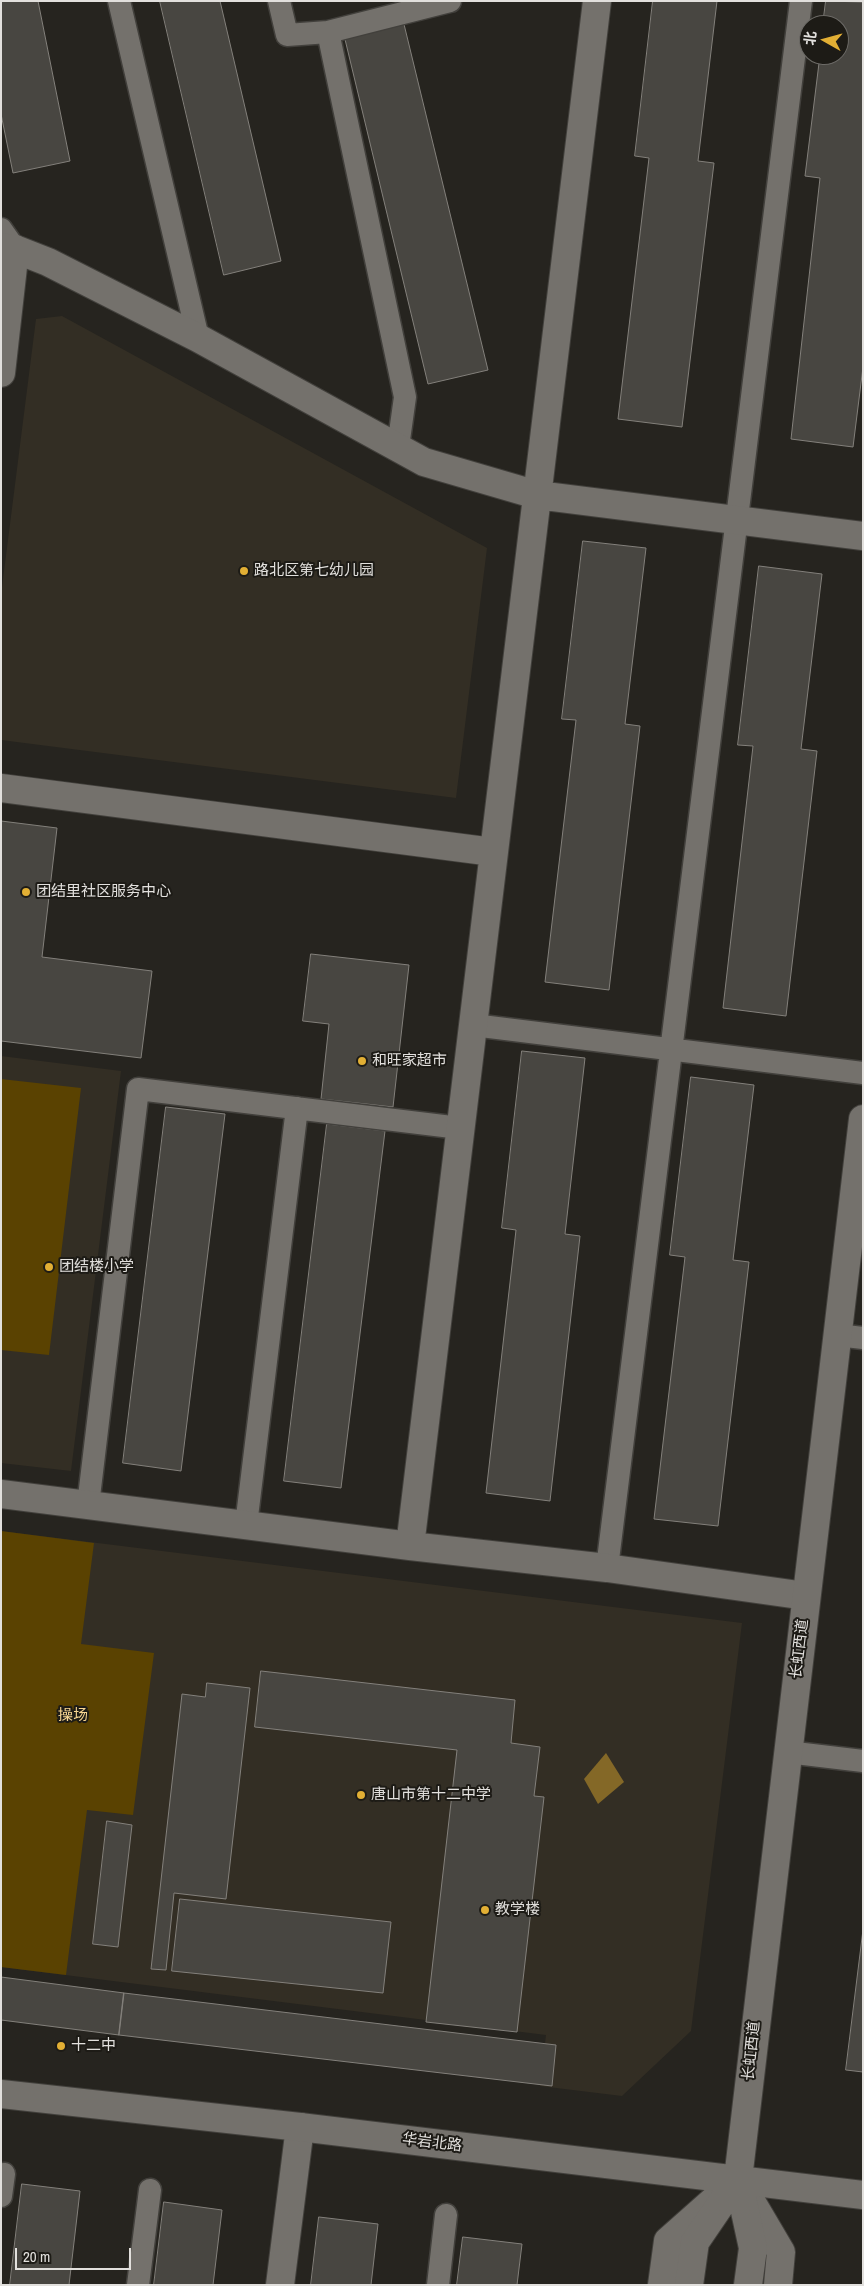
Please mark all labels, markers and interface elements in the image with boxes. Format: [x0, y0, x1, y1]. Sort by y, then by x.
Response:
north arrow [799, 15, 849, 65]
text: 北 [800, 30, 820, 46]
place label: 路北区第七幼儿园 [254, 562, 374, 580]
marker: 路北区第七幼儿园 [238, 565, 250, 577]
place label: 团结里社区服务中心 [36, 883, 171, 901]
marker: 团结里社区服务中心 [20, 886, 32, 898]
place label: 和旺家超市 [372, 1052, 447, 1070]
marker: 和旺家超市 [356, 1055, 368, 1067]
place label: 团结楼小学 [59, 1258, 134, 1276]
marker: 团结楼小学 [43, 1261, 55, 1273]
street label: 长虹西道 [787, 1618, 813, 1680]
park label: 操场 [58, 1707, 88, 1725]
place label: 唐山市第十二中学 [371, 1786, 491, 1804]
marker: 唐山市第十二中学 [355, 1789, 367, 1801]
place label: 教学楼 [495, 1901, 540, 1919]
marker: 教学楼 [479, 1904, 491, 1916]
street label: 长虹西道 [740, 2020, 764, 2082]
place label: 十二中 [71, 2037, 116, 2055]
marker: 十二中 [55, 2040, 67, 2052]
street label: 华岩北路 [401, 2130, 463, 2156]
scale bar [18, 2238, 134, 2270]
text: 20 m [23, 2246, 50, 2267]

